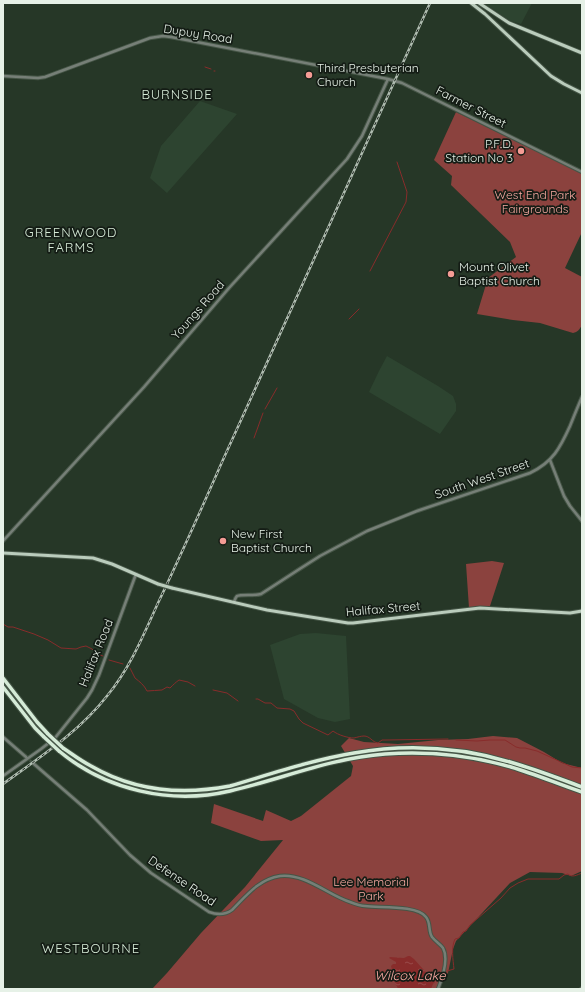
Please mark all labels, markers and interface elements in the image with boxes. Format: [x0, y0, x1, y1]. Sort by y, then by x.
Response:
street label: Dupuy Road [163, 21, 234, 46]
place label: Third Presbyterian Church [317, 60, 419, 89]
marker: Third Presbyterian Church [304, 70, 314, 80]
street label: Farmer Street [434, 82, 509, 131]
district label: BURNSIDE [141, 86, 213, 102]
place label: P.F.D. Station No 3 [445, 136, 513, 165]
marker: P.F.D. Station No 3 [516, 146, 526, 156]
park label: West End Park Fairgrounds [495, 187, 575, 216]
district label: GREENWOOD FARMS [25, 224, 117, 255]
place label: Mount Olivet Baptist Church [459, 259, 540, 288]
marker: Mount Olivet Baptist Church [446, 269, 456, 279]
street label: Youngs Road [168, 277, 227, 342]
street label: South West Street [433, 455, 531, 502]
place label: New First Baptist Church [231, 526, 312, 555]
marker: New First Baptist Church [218, 536, 228, 546]
street label: Halifax Street [345, 598, 421, 619]
street label: Halifax Road [75, 617, 116, 689]
street label: Defense Road [146, 852, 219, 909]
park label: Lee Memorial Park [333, 874, 409, 903]
district label: WESTBOURNE [42, 940, 140, 956]
water label: Wilcox Lake [374, 967, 446, 983]

